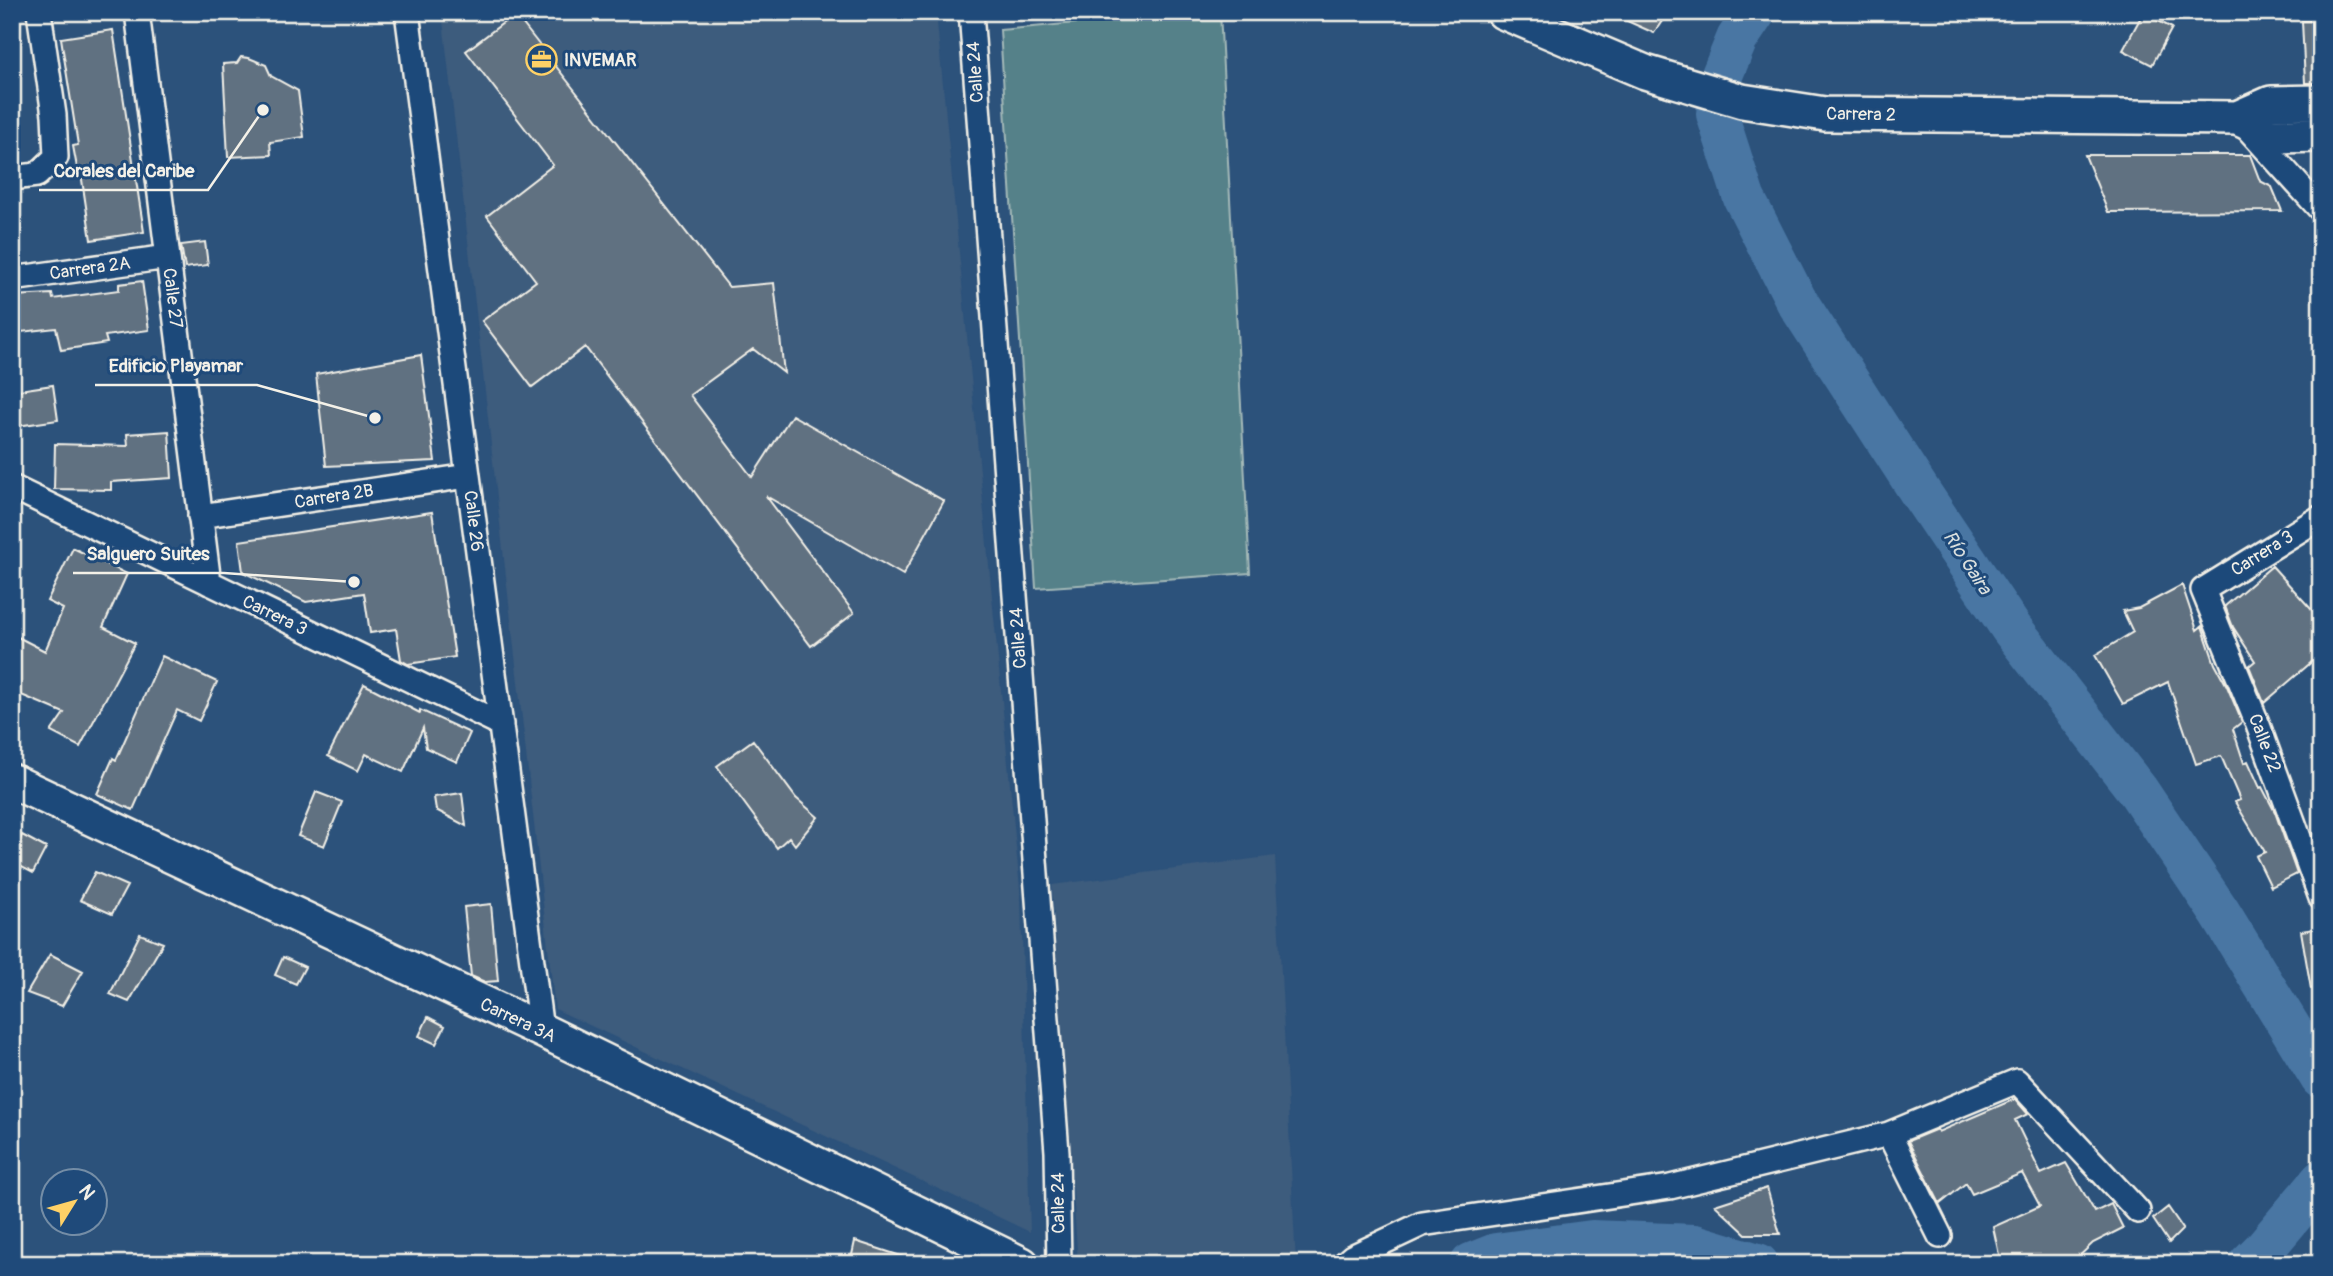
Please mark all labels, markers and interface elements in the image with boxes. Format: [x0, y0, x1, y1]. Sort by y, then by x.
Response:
street label: Calle 24 [962, 40, 989, 103]
office icon: INVEMAR [524, 43, 558, 77]
place label: INVEMAR [564, 49, 637, 72]
street label: Carrera 2 [1826, 102, 1896, 127]
callout: Corales del Caribe [39, 150, 208, 190]
text: Corales del Caribe [54, 159, 195, 183]
street label: Carrera 2A [48, 251, 132, 286]
street label: Calle 27 [157, 267, 188, 330]
callout: Edificio Playamar [95, 345, 257, 385]
text: Edificio Playamar [109, 354, 243, 378]
street label: Carrera 2B [293, 479, 375, 514]
street label: Calle 26 [458, 489, 489, 553]
street label: Carrera 3 [2227, 525, 2298, 582]
water label: Río Gaira [1938, 526, 1997, 600]
callout: Salguero Suites [73, 533, 224, 573]
text: Salguero Suites [86, 542, 210, 566]
street label: Carrera 3 [238, 590, 311, 641]
street label: Calle 24 [1005, 606, 1032, 669]
street label: Calle 22 [2243, 711, 2286, 776]
street label: Carrera 3A [476, 993, 560, 1048]
north arrow [38, 1168, 108, 1238]
street label: Calle 24 [1046, 1172, 1071, 1234]
text: N [73, 1180, 100, 1205]

